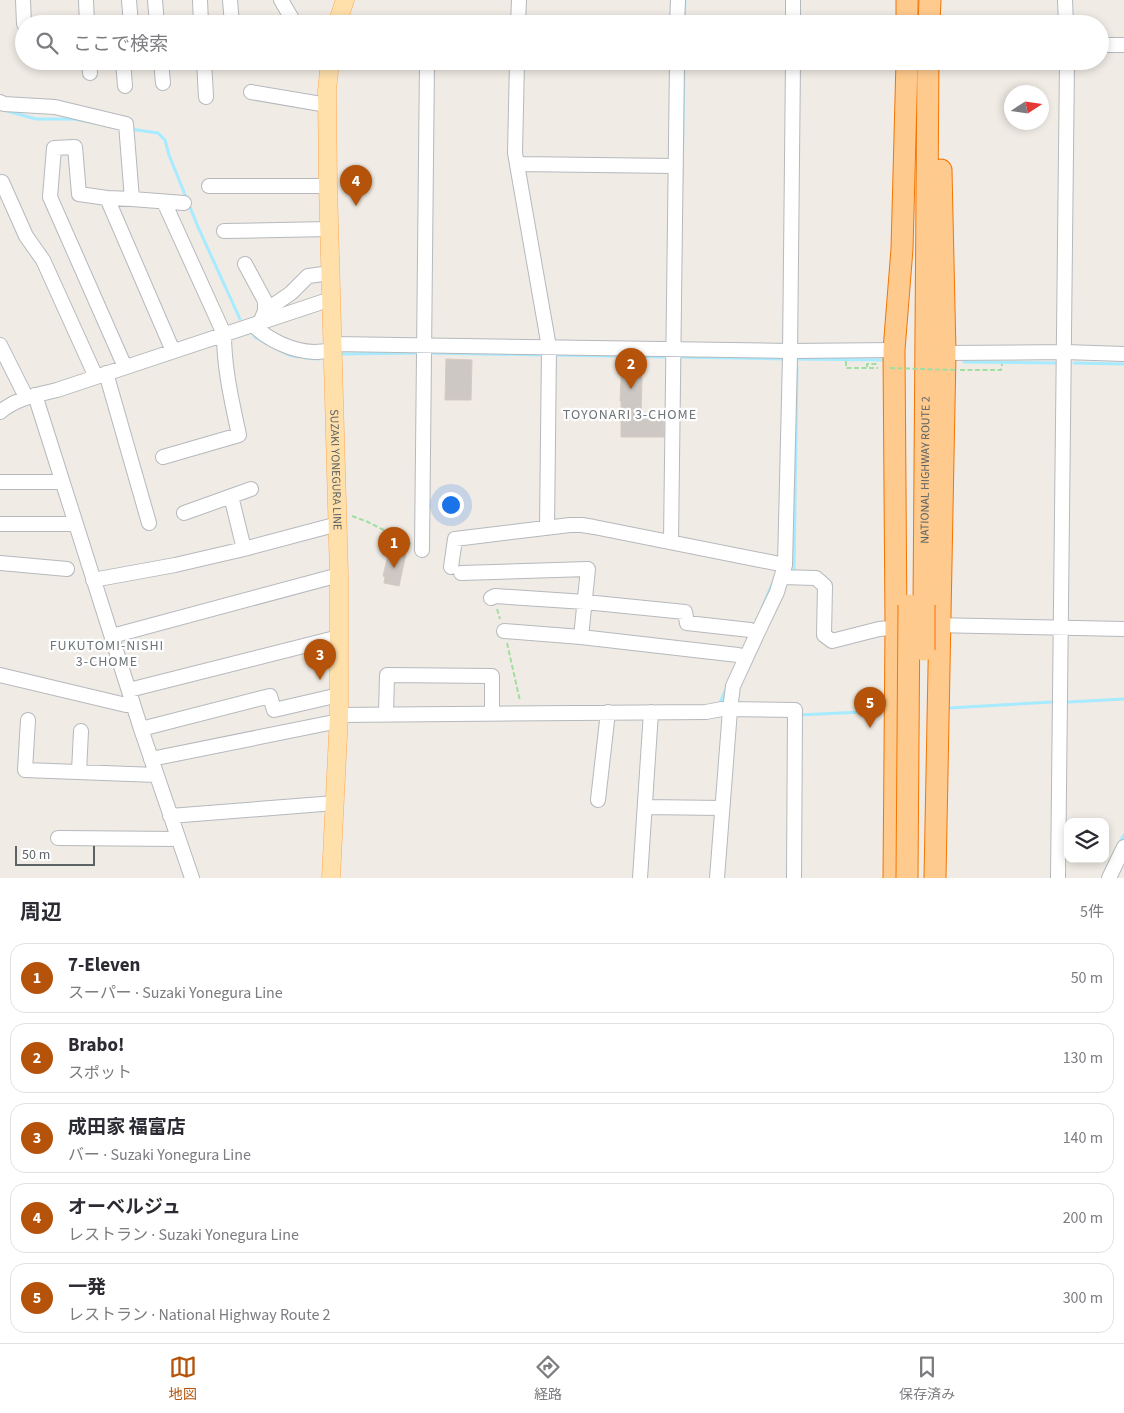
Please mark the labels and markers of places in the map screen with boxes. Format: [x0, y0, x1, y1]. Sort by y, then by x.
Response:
pin: 4 [340, 165, 372, 206]
pin: 2 [615, 348, 647, 389]
pin: 1 [378, 527, 410, 568]
pin: 3 [304, 639, 336, 680]
pin: 5 [854, 687, 886, 728]

